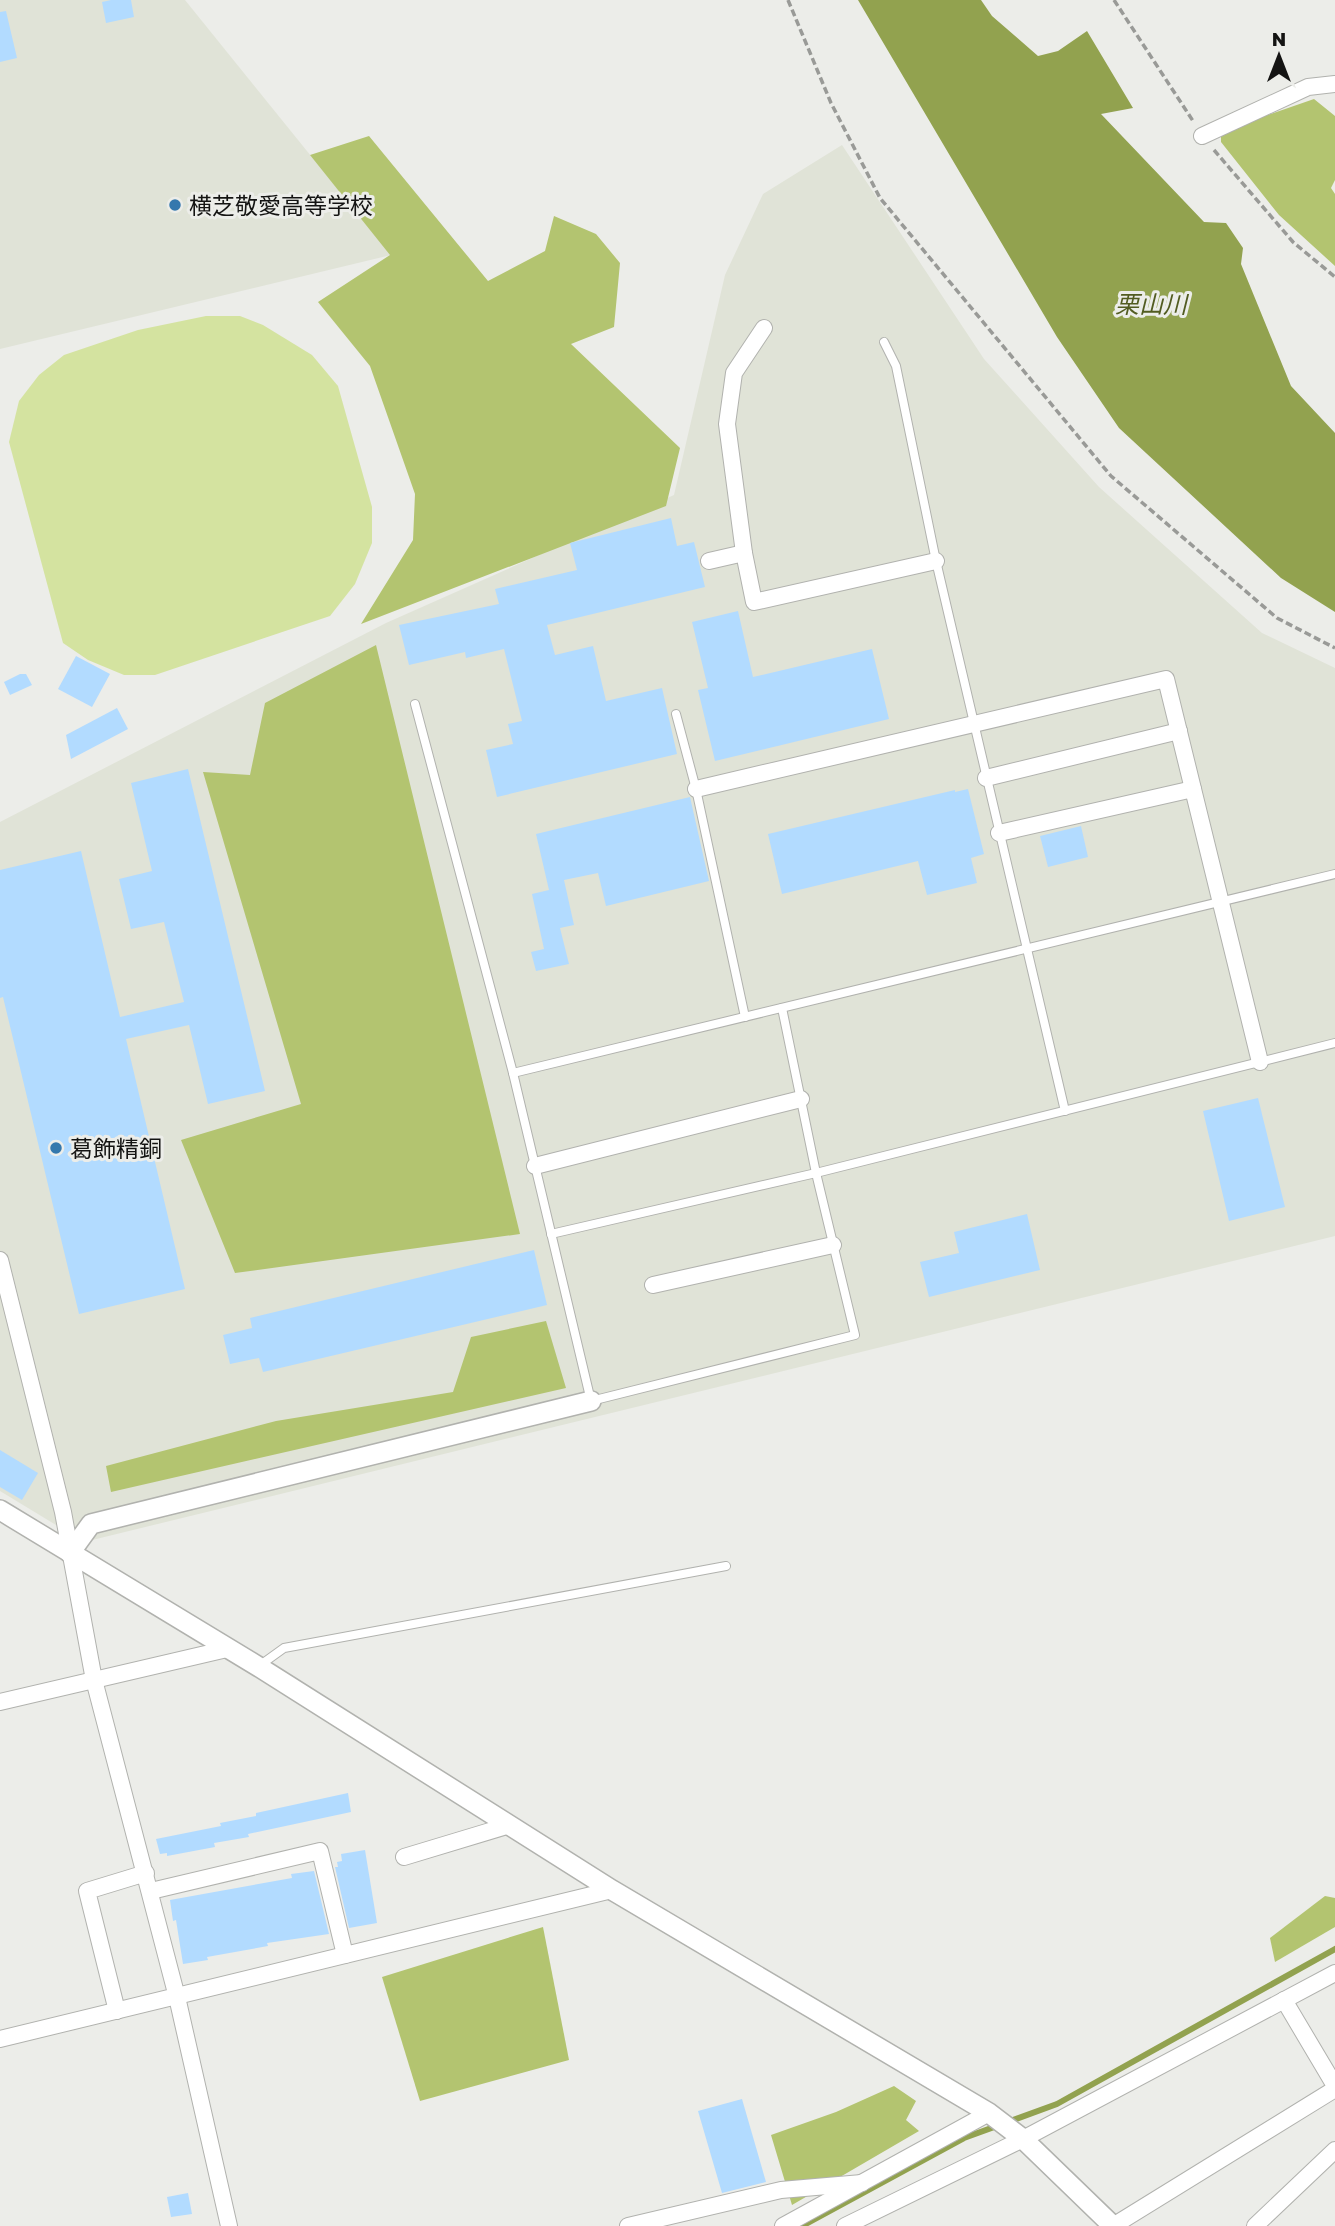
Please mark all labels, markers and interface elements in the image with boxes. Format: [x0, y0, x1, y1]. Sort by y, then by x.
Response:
north arrow [1244, 21, 1314, 91]
text: N [1272, 27, 1286, 50]
place label: 横芝敬愛高等学校 [189, 191, 373, 219]
marker: 横芝敬愛高等学校 [167, 197, 183, 213]
water label: 栗山川 [1115, 289, 1190, 318]
place label: 葛飾精銅 [70, 1134, 162, 1162]
marker: 葛飾精銅 [48, 1140, 64, 1156]

